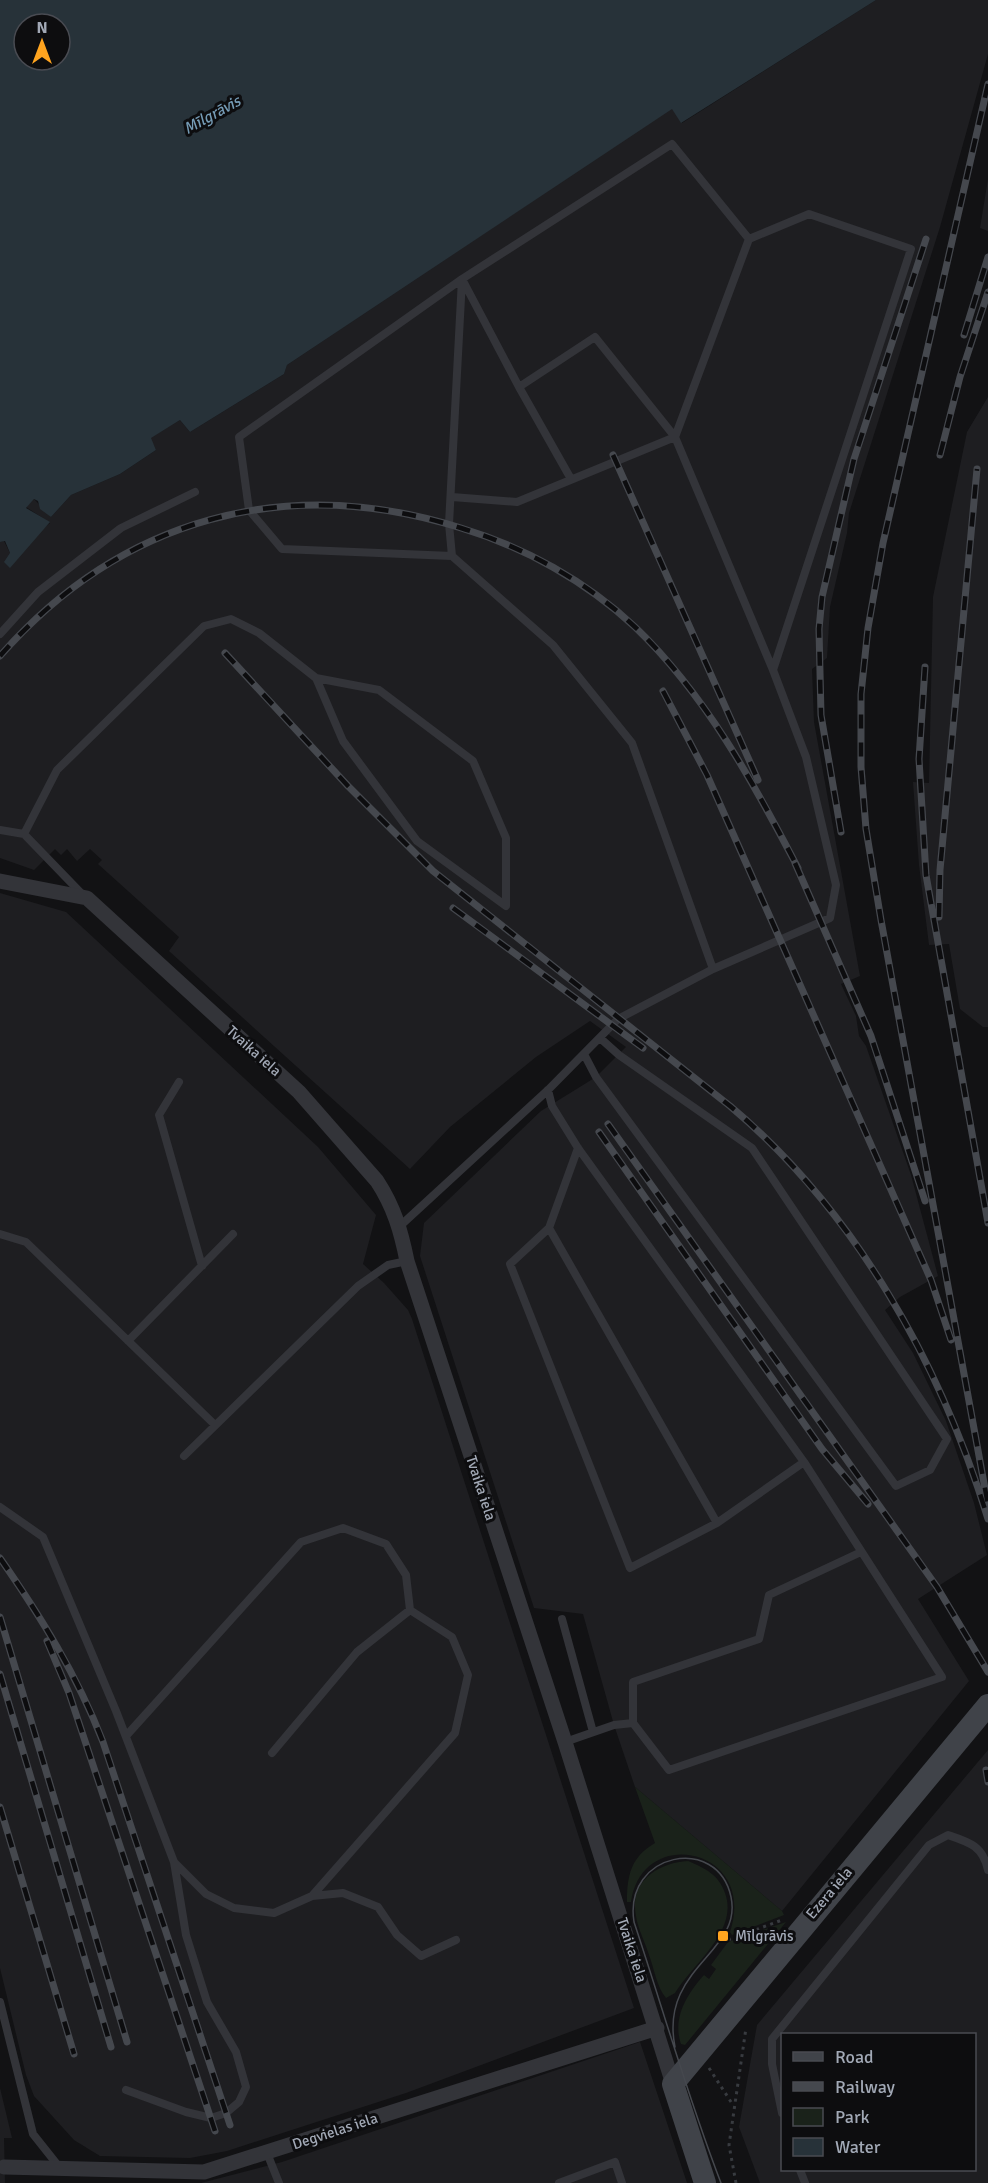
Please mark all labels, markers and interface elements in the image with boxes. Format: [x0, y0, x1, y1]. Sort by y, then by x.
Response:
north arrow [12, 12, 72, 72]
text: N [36, 18, 48, 38]
water label: Mīlgrāvis [180, 90, 246, 139]
street label: Tvaika iela [223, 1022, 285, 1080]
street label: Tvaika iela [462, 1453, 500, 1523]
street label: Ezera iela [802, 1863, 856, 1923]
street label: Tvaika iela [613, 1915, 651, 1985]
place label: Mīlgrāvis [735, 1927, 794, 1945]
marker: Mīlgrāvis [716, 1929, 730, 1943]
legend [781, 2033, 976, 2171]
text: Road [835, 2046, 874, 2068]
text: Railway [835, 2076, 896, 2098]
text: Park [835, 2106, 870, 2128]
street label: Degvielas iela [290, 2109, 380, 2153]
text: Water [835, 2136, 881, 2158]

